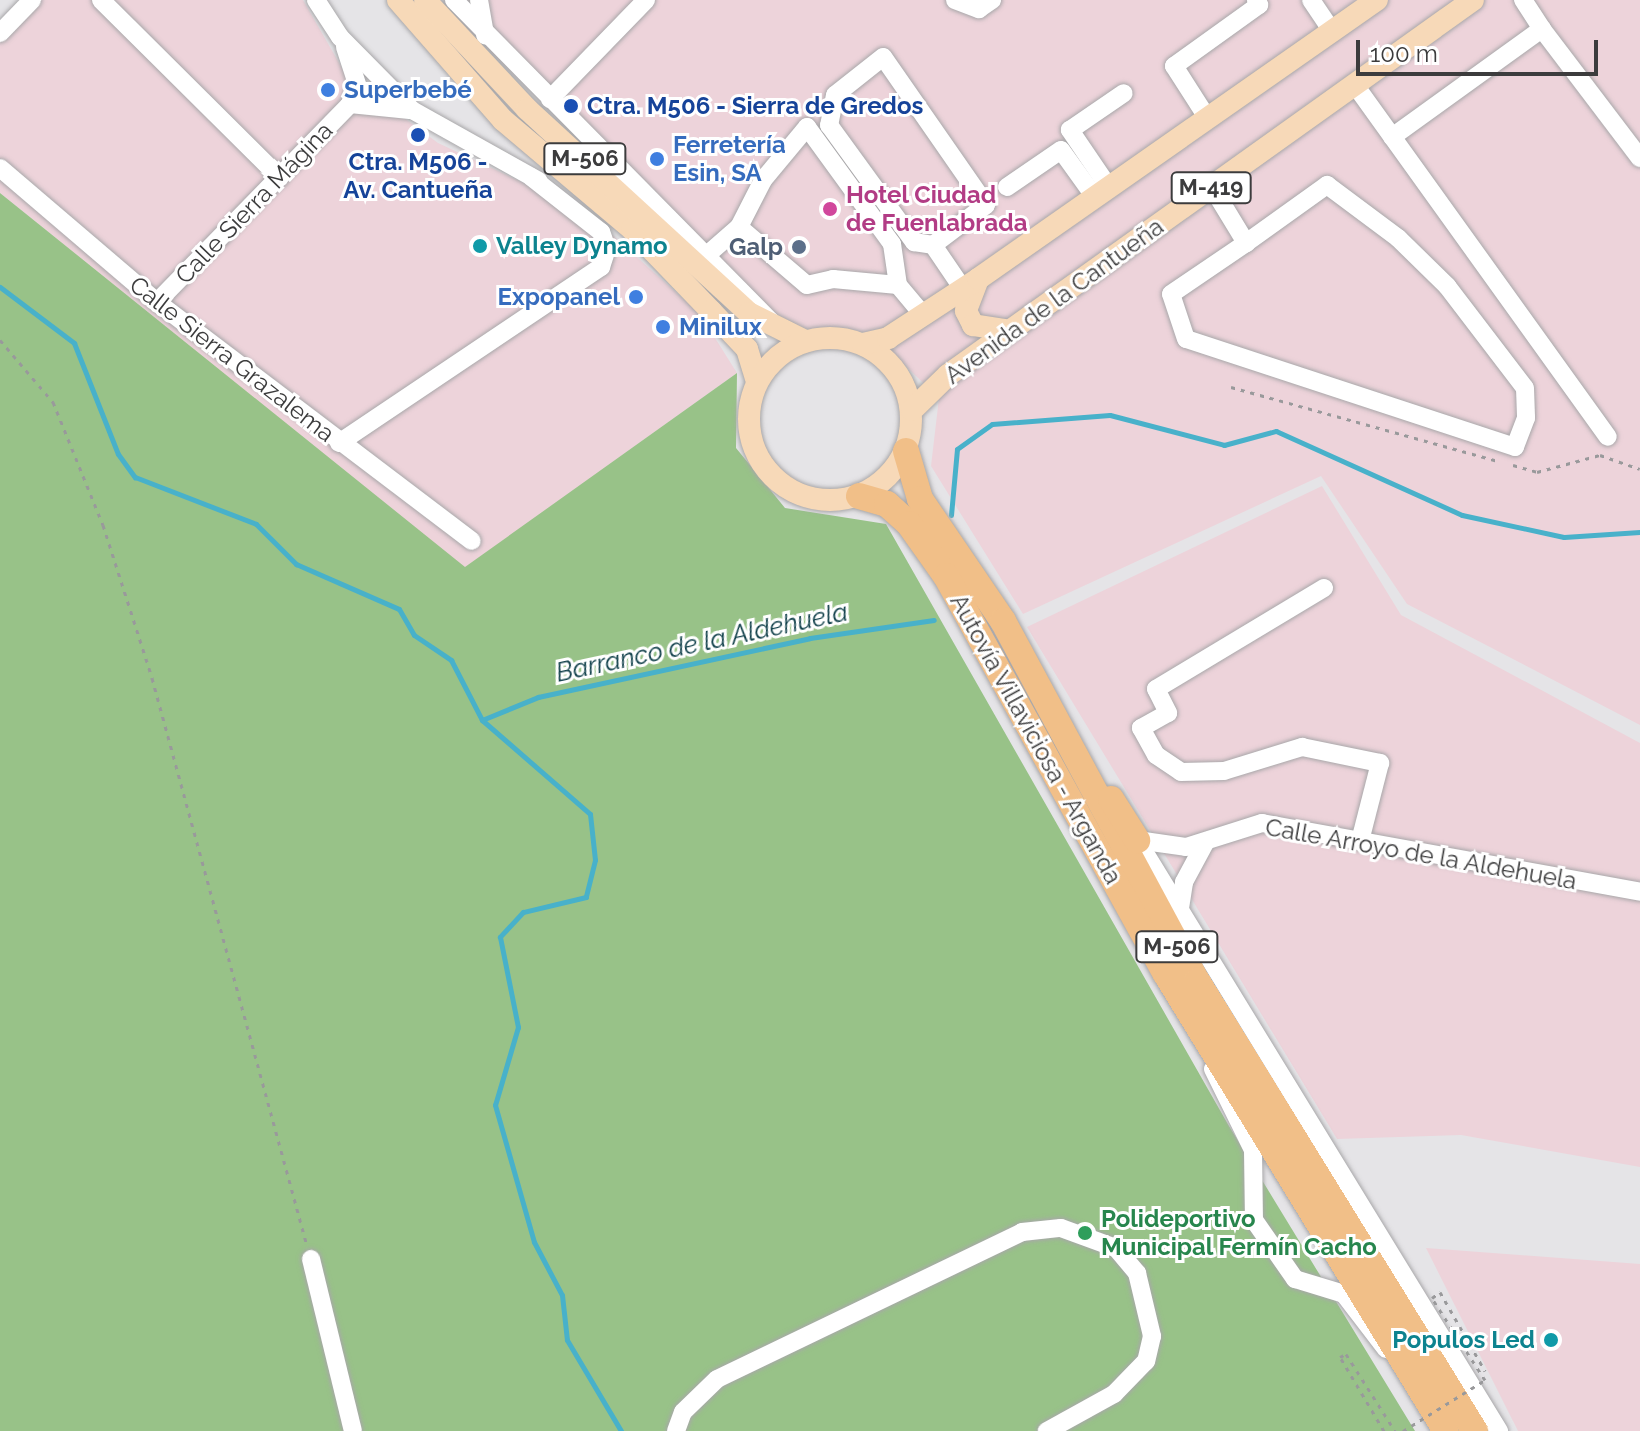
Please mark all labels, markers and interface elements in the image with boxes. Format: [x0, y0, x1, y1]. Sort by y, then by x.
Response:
scale bar [1360, 24, 1602, 74]
text: 100 m [1370, 39, 1438, 68]
place label: Superbebé [344, 76, 472, 104]
marker: Superbebé [319, 81, 337, 99]
place label: Ctra. M506 - Sierra de Gredos [587, 92, 923, 120]
marker: Ctra. M506 - Sierra de Gredos [562, 97, 580, 115]
street label: Calle Sierra Mágina [169, 116, 339, 290]
marker: Ctra. M506 - Av. Cantueña [409, 126, 427, 144]
place label: Ferretería Esin, SA [673, 131, 786, 187]
road number: M-506 [543, 141, 627, 177]
place label: Ctra. M506 - Av. Cantueña [343, 148, 493, 204]
marker: Ferretería Esin, SA [648, 150, 666, 168]
road number: M-419 [1169, 170, 1253, 206]
place label: Hotel Ciudad de Fuenlabrada [846, 181, 1027, 237]
marker: Hotel Ciudad de Fuenlabrada [821, 200, 839, 218]
street label: Avenida de la Cantueña [939, 212, 1169, 390]
place label: Valley Dynamo [496, 232, 668, 260]
place label: Galp [729, 233, 783, 261]
marker: Valley Dynamo [471, 237, 489, 255]
marker: Galp [790, 238, 808, 256]
street label: Calle Sierra Grazalema [124, 270, 340, 448]
place label: Expopanel [498, 283, 620, 311]
marker: Expopanel [627, 288, 645, 306]
place label: Minilux [679, 313, 762, 341]
marker: Minilux [654, 318, 672, 336]
street label: Autovía Villaviciosa - Arganda [944, 588, 1128, 890]
water label: Barranco de la Aldehuela [553, 597, 851, 689]
street label: Calle Arroyo de la Aldehuela [1262, 812, 1580, 896]
road number: M-506 [1135, 929, 1219, 965]
place label: Polideportivo Municipal Fermín Cacho [1101, 1205, 1377, 1261]
marker: Polideportivo Municipal Fermín Cacho [1076, 1224, 1094, 1242]
place label: Populos Led [1392, 1326, 1535, 1354]
marker: Populos Led [1542, 1331, 1560, 1349]

